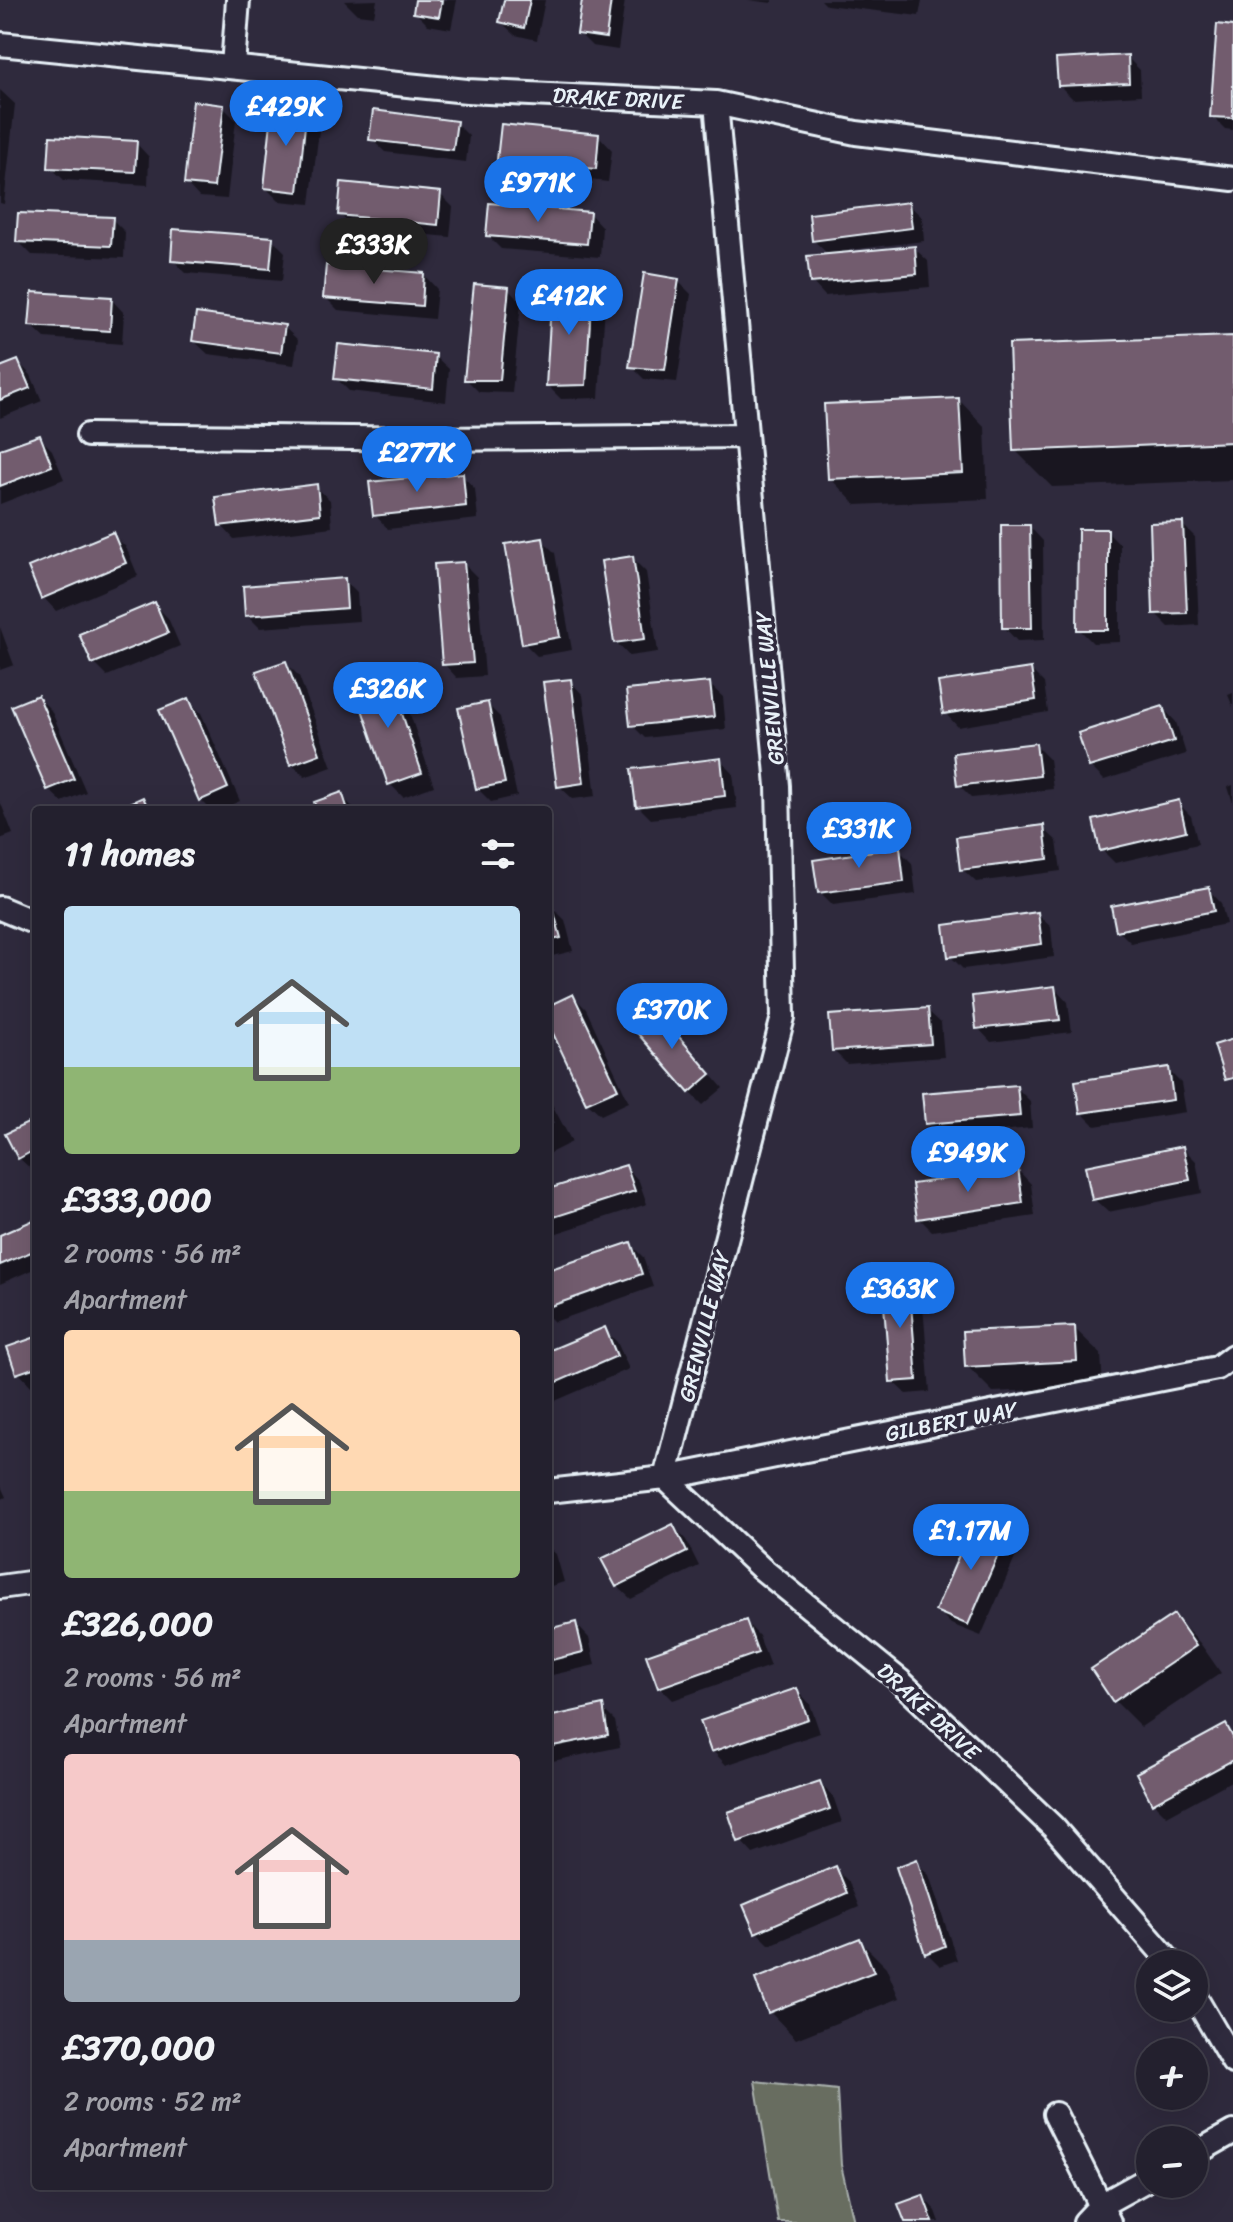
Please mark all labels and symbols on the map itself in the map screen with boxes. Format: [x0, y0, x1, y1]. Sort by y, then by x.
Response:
street label: DRAKE DRIVE [552, 76, 686, 121]
pin: £429K [230, 80, 342, 148]
pin: £971K [482, 156, 594, 224]
pin: £333K [318, 218, 430, 286]
pin: £412K [513, 269, 625, 337]
pin: £277K [361, 426, 473, 494]
street label: GRENVILLE WAY [743, 608, 796, 767]
pin: £326K [332, 662, 444, 730]
pin: £331K [803, 802, 915, 870]
pin: £370K [616, 983, 728, 1051]
pin: £949K [912, 1126, 1024, 1194]
street label: GRENVILLE WAY [667, 1246, 742, 1406]
pin: £363K [844, 1262, 956, 1330]
street label: GILBERT WAY [882, 1389, 1022, 1453]
pin: £1.17M [906, 1504, 1036, 1572]
street label: DRAKE DRIVE [868, 1653, 991, 1771]

